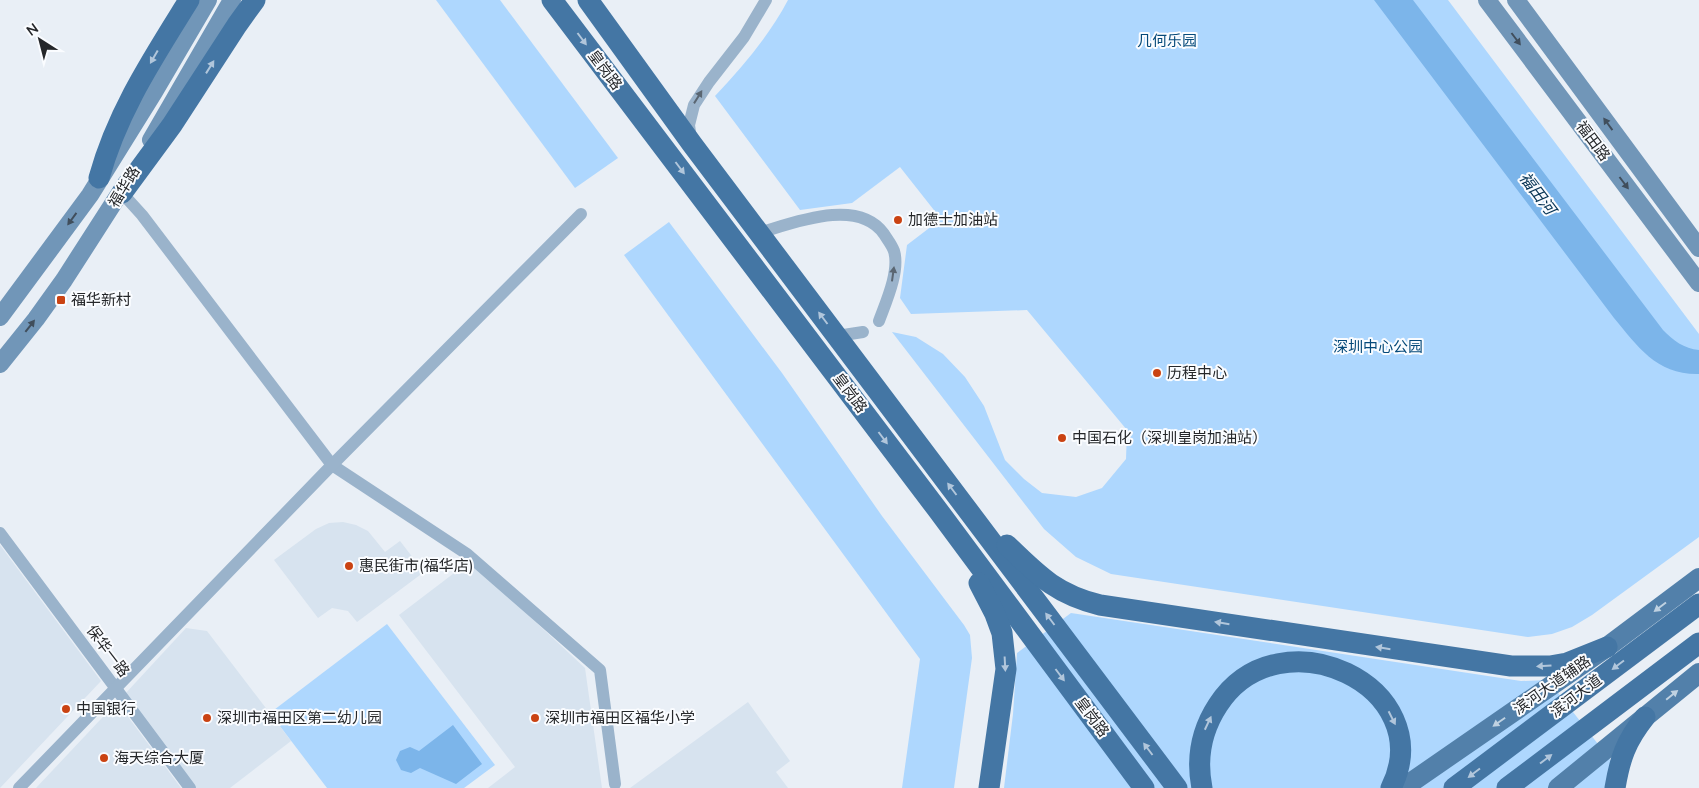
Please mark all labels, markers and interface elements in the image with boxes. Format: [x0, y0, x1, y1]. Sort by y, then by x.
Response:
north arrow [15, 15, 65, 65]
text: N [23, 19, 42, 41]
park label: 几何乐园 [1137, 31, 1197, 51]
one-way arrow [576, 32, 587, 45]
one-way arrow [1511, 32, 1521, 46]
street label: 皇岗路 [583, 46, 627, 94]
one-way arrow [150, 50, 159, 63]
one-way arrow [206, 61, 215, 74]
one-way arrow [694, 91, 703, 104]
street label: 福田路 [1571, 117, 1615, 165]
one-way arrow [1602, 118, 1613, 131]
one-way arrow [674, 162, 685, 175]
street label: 福华路 [104, 163, 144, 211]
water label: 福田河 [1514, 168, 1562, 222]
one-way arrow [1619, 176, 1629, 190]
place label: 加德士加油站 [908, 210, 998, 230]
one-way arrow [67, 212, 77, 226]
marker: 加德士加油站 [892, 214, 904, 226]
one-way arrow [889, 266, 897, 282]
place label: 福华新村 [71, 290, 131, 310]
marker: 福华新村 [55, 294, 67, 306]
one-way arrow [818, 311, 828, 325]
one-way arrow [25, 320, 36, 333]
park label: 深圳中心公园 [1333, 337, 1423, 357]
place label: 历程中心 [1167, 363, 1227, 383]
marker: 历程中心 [1151, 367, 1163, 379]
street label: 皇岗路 [828, 369, 872, 417]
place label: 中国石化（深圳皇岗加油站） [1072, 428, 1267, 448]
one-way arrow [878, 431, 889, 444]
marker: 中国石化（深圳皇岗加油站） [1056, 432, 1068, 444]
one-way arrow [947, 483, 958, 496]
place label: 惠民街市(福华店) [359, 556, 474, 576]
marker: 惠民街市(福华店) [343, 560, 355, 572]
one-way arrow [1654, 602, 1667, 613]
one-way arrow [1045, 612, 1055, 626]
one-way arrow [1214, 619, 1230, 627]
street label: 保华一路 [82, 621, 134, 681]
one-way arrow [1374, 644, 1390, 652]
street label: 滨河大道辅路 [1510, 652, 1594, 718]
one-way arrow [1001, 656, 1009, 672]
one-way arrow [1611, 660, 1625, 670]
one-way arrow [1536, 662, 1552, 670]
one-way arrow [1055, 668, 1065, 682]
street label: 滨河大道 [1547, 671, 1605, 721]
one-way arrow [1665, 690, 1678, 701]
street label: 皇岗路 [1070, 693, 1114, 741]
place label: 中国银行 [76, 699, 136, 719]
marker: 中国银行 [60, 703, 72, 715]
place label: 深圳市福田区第二幼儿园 [217, 708, 382, 728]
place label: 深圳市福田区福华小学 [545, 708, 695, 728]
one-way arrow [1388, 711, 1396, 726]
marker: 深圳市福田区第二幼儿园 [201, 712, 213, 724]
marker: 深圳市福田区福华小学 [529, 712, 541, 724]
one-way arrow [1204, 716, 1212, 730]
one-way arrow [1492, 717, 1506, 727]
one-way arrow [1143, 742, 1153, 756]
place label: 海天综合大厦 [114, 748, 204, 768]
marker: 海天综合大厦 [98, 752, 110, 764]
one-way arrow [1539, 753, 1552, 764]
one-way arrow [1467, 768, 1481, 778]

